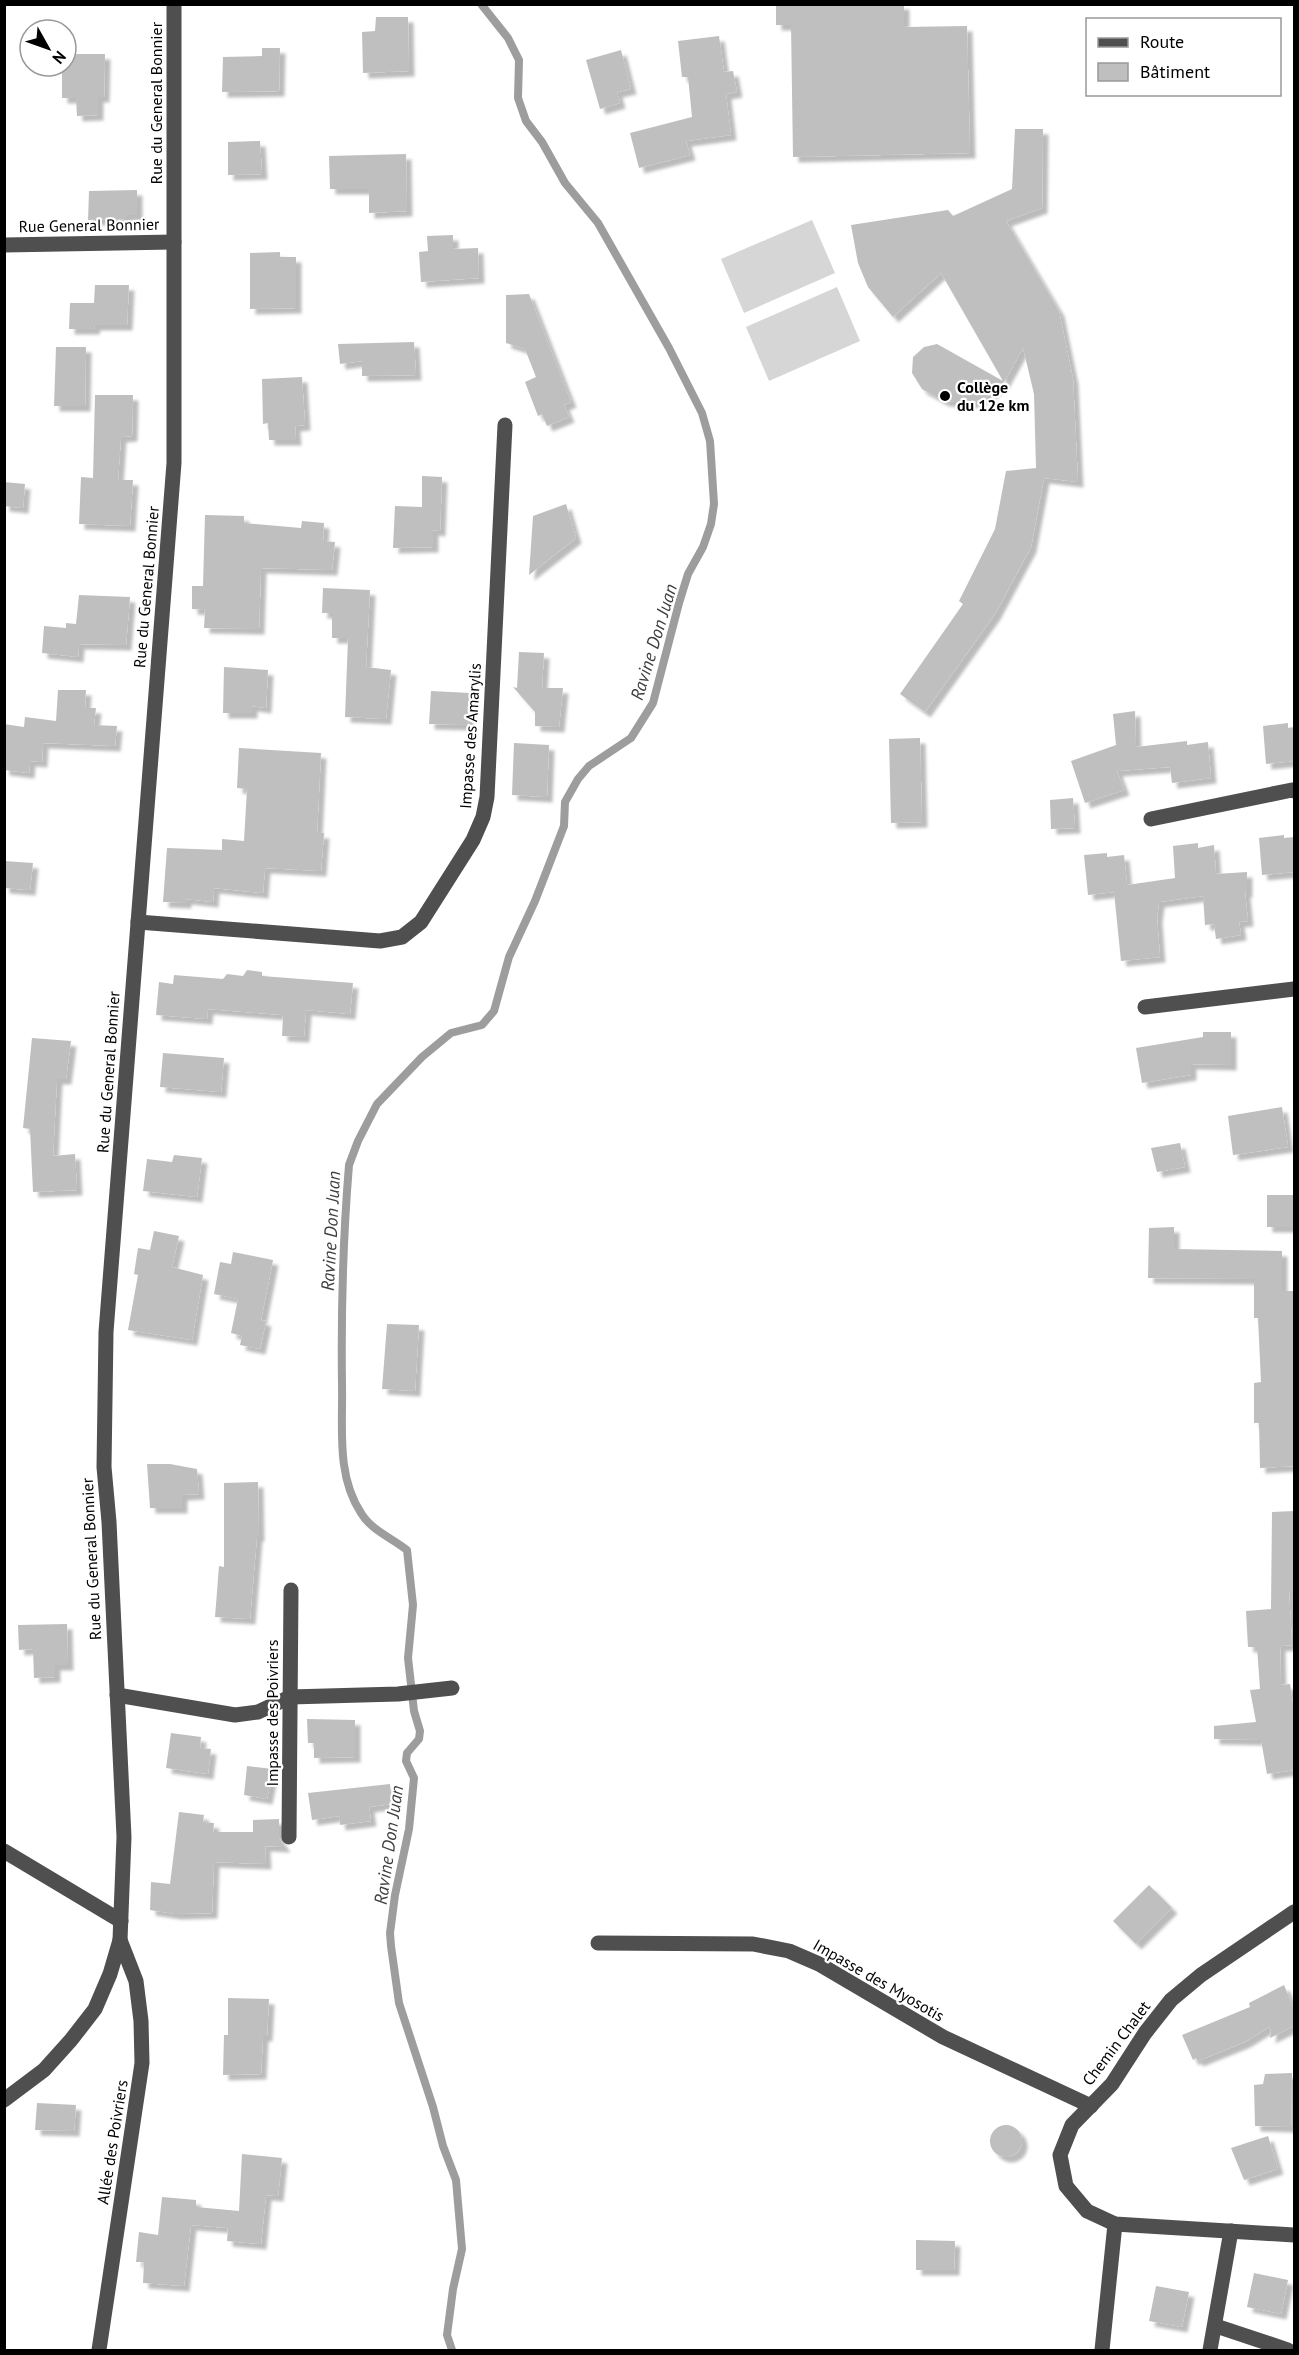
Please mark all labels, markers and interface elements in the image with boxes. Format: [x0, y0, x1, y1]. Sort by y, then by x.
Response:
north arrow [18, 18, 78, 78]
legend [1086, 18, 1281, 96]
street label: Rue du General Bonnier [146, 21, 166, 184]
text: Route [1140, 30, 1184, 53]
text: N [48, 47, 71, 68]
text: Bâtiment [1140, 60, 1210, 83]
street label: Rue General Bonnier [18, 214, 160, 236]
place label: Collège du 12e km [957, 377, 1029, 415]
marker: Collège du 12e km [938, 389, 952, 403]
street label: Rue du General Bonnier [129, 505, 163, 669]
water label: Ravine Don Juan [625, 581, 682, 703]
street label: Impasse des Amarylis [455, 662, 485, 810]
street label: Rue du General Bonnier [92, 990, 124, 1154]
water label: Ravine Don Juan [316, 1170, 345, 1292]
street label: Rue du General Bonnier [77, 1477, 105, 1641]
street label: Impasse des Poivriers [262, 1639, 282, 1786]
water label: Ravine Don Juan [369, 1784, 408, 1906]
street label: Impasse des Myosotis [810, 1934, 948, 2026]
street label: Chemin Chalet [1078, 1996, 1155, 2089]
street label: Allée des Poivriers [92, 2078, 132, 2206]

